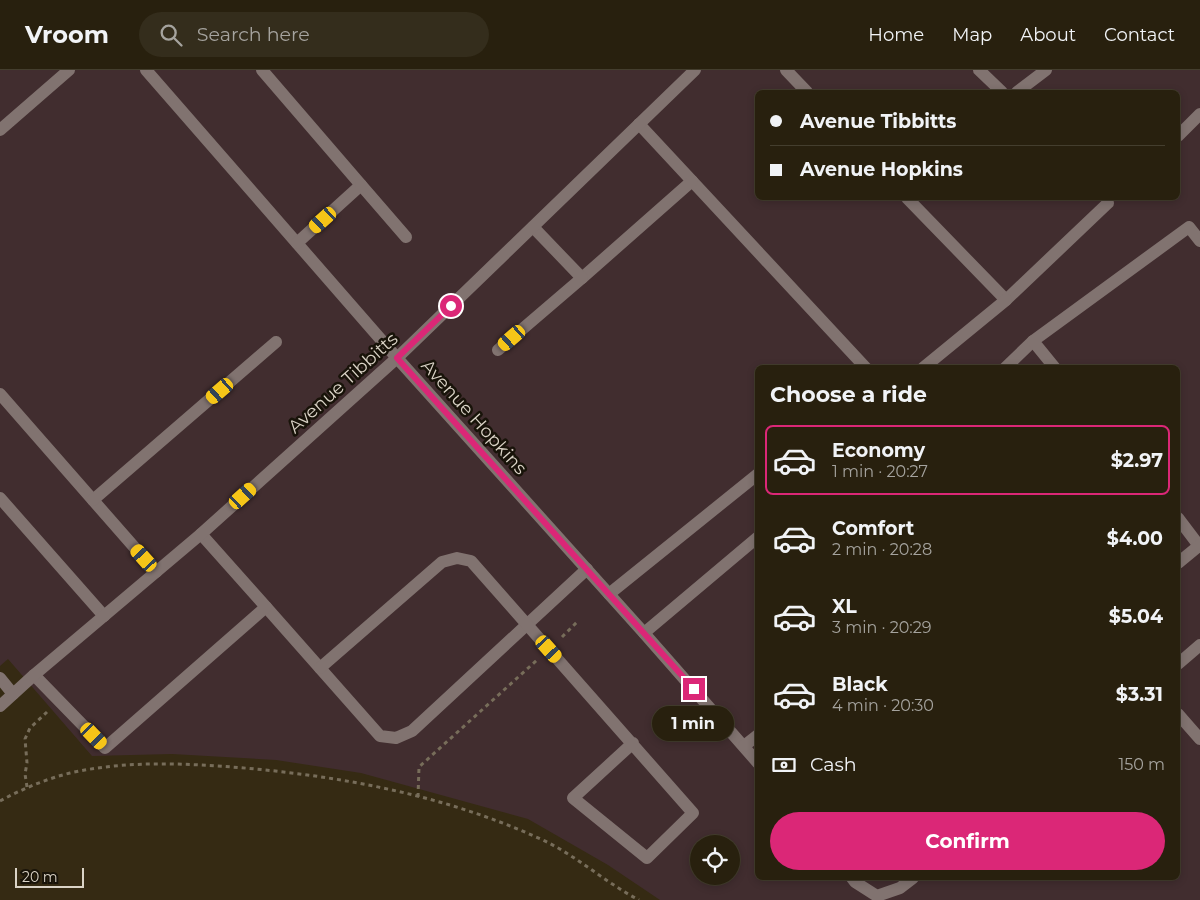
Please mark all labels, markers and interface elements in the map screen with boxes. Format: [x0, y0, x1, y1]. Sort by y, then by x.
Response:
search box [139, 12, 489, 57]
text: Vroom [25, 20, 109, 49]
icon: search [157, 21, 185, 49]
text: Search here [197, 23, 310, 46]
text: Home [868, 24, 924, 46]
text: Map [952, 24, 992, 46]
text: About [1020, 24, 1076, 46]
text: Contact [1104, 24, 1175, 46]
text: Avenue Tibbitts [800, 110, 956, 133]
text: Avenue Hopkins [800, 158, 963, 181]
car [306, 204, 339, 236]
route start [440, 295, 462, 317]
car [495, 322, 528, 354]
street label: Avenue Tibbitts [284, 328, 403, 438]
street label: Avenue Hopkins [417, 355, 532, 479]
car [203, 375, 236, 407]
text: Choose a ride [770, 381, 927, 408]
icon: car [772, 438, 817, 483]
text: Economy [832, 439, 925, 462]
text: $2.97 [1111, 449, 1163, 472]
text: 1 min · 20:27 [832, 462, 928, 481]
car [226, 480, 259, 512]
icon: car [772, 516, 817, 561]
text: Comfort [832, 517, 914, 540]
text: $4.00 [1107, 527, 1163, 550]
text: 2 min · 20:28 [832, 540, 932, 559]
car [128, 542, 159, 574]
icon: car [772, 594, 817, 639]
text: XL [832, 595, 857, 618]
text: $5.04 [1109, 605, 1163, 628]
text: 3 min · 20:29 [832, 618, 932, 637]
car [533, 633, 564, 665]
icon: car [772, 672, 817, 717]
text: Black [832, 673, 888, 696]
route end [683, 678, 705, 700]
text: $3.31 [1116, 683, 1163, 706]
text: 4 min · 20:30 [832, 696, 934, 715]
callout: 1 min [653, 706, 735, 742]
text: 1 min [671, 714, 715, 733]
car [78, 720, 109, 752]
icon: cash [770, 751, 798, 779]
text: Cash [810, 753, 857, 776]
text: 150 m [1118, 755, 1165, 774]
button: Confirm [770, 812, 1165, 870]
map controls [690, 835, 740, 885]
button: locate [690, 835, 740, 885]
scale bar [15, 865, 84, 888]
text: 20 m [22, 868, 58, 886]

